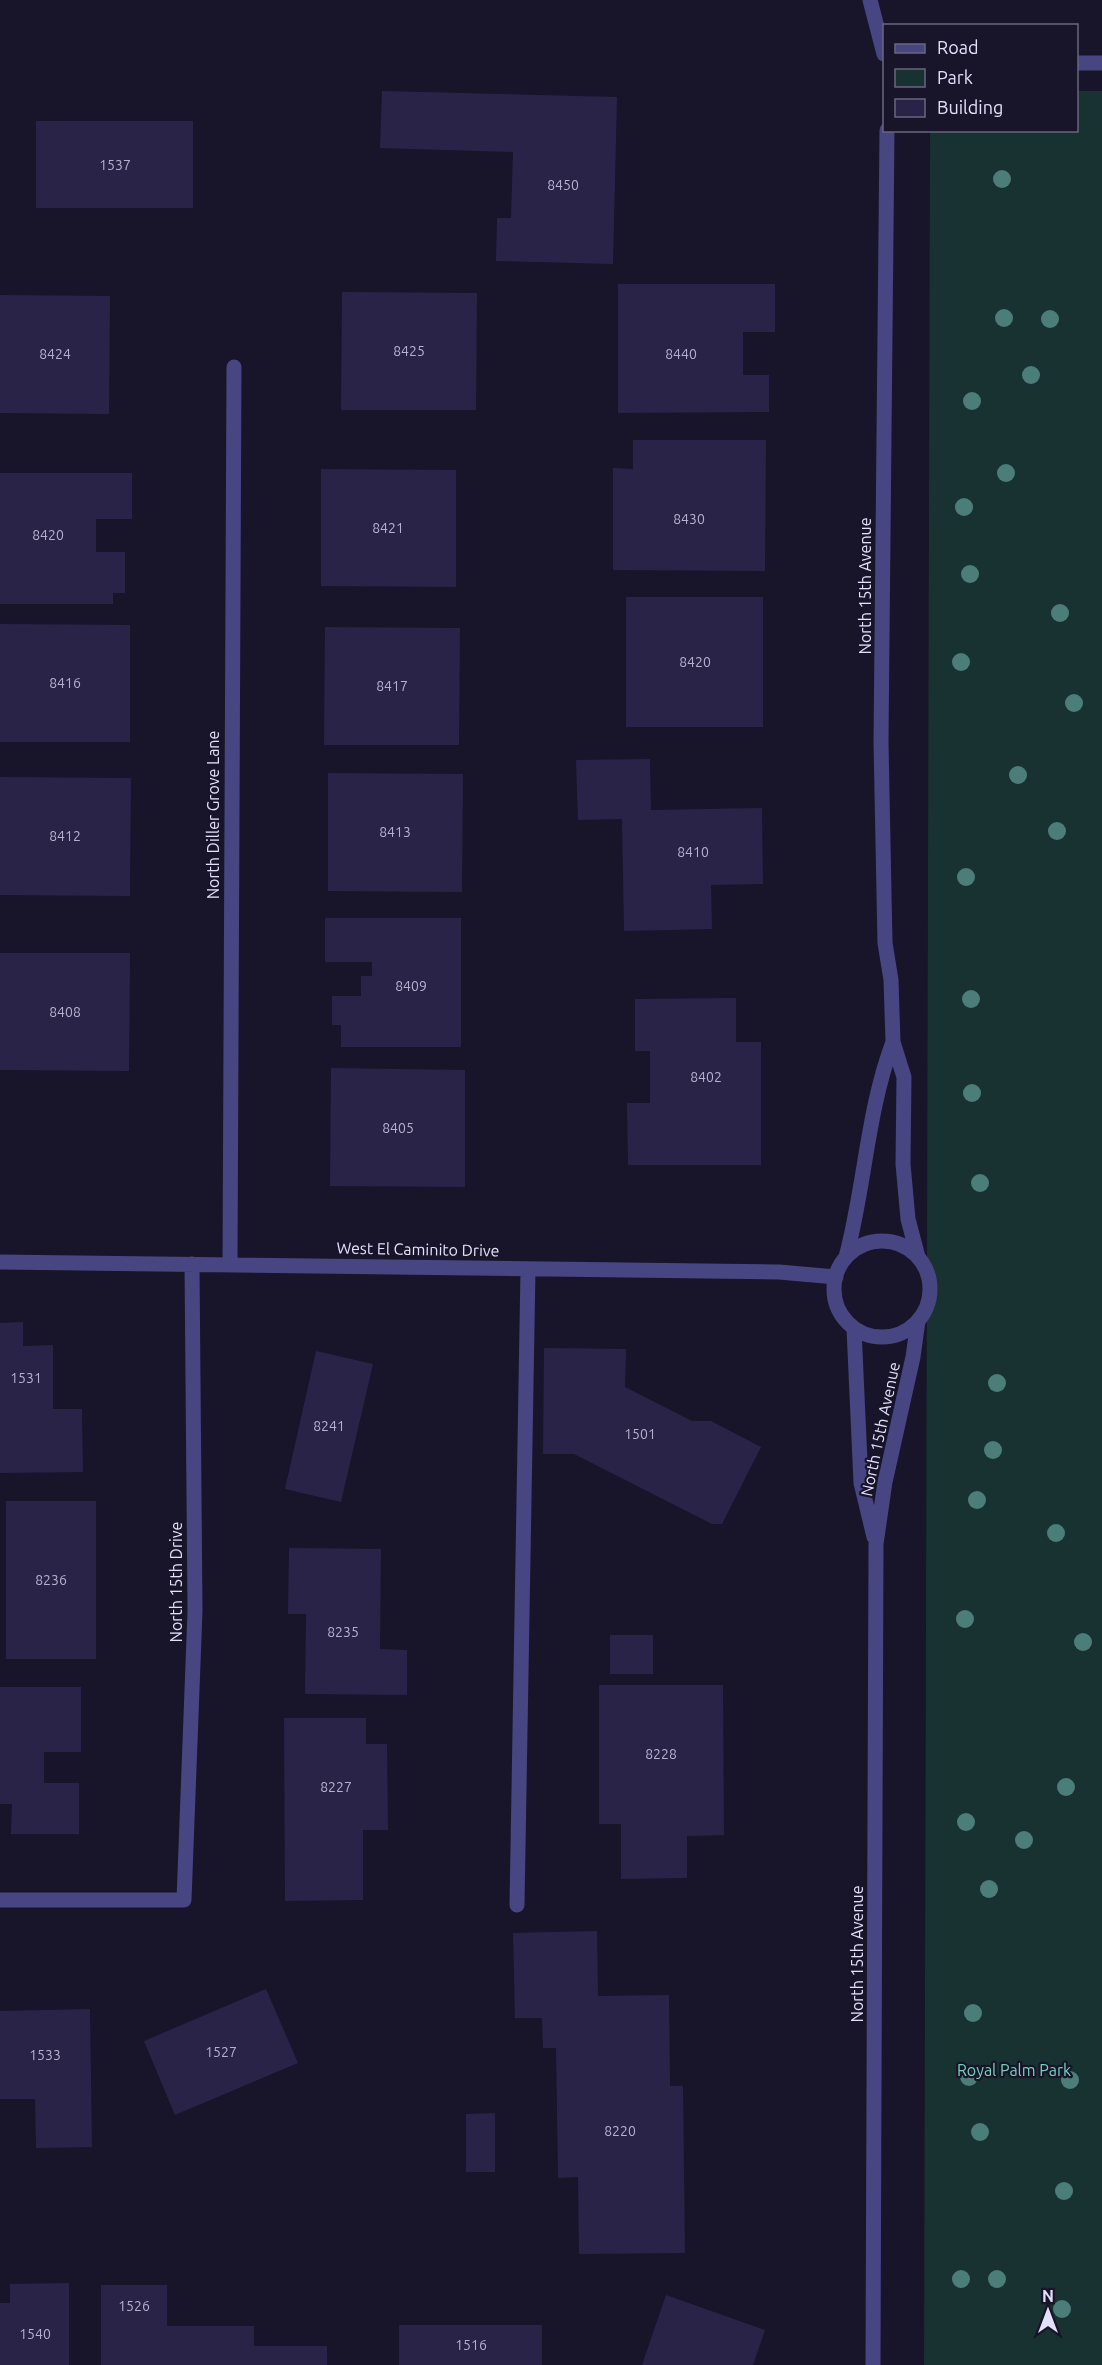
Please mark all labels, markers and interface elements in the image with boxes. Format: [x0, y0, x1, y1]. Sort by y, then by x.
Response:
legend [883, 24, 1078, 132]
text: Road [937, 37, 979, 57]
text: Park [937, 67, 973, 87]
text: Building [937, 97, 1003, 117]
house number: 1537 [99, 157, 131, 173]
house number: 8450 [547, 177, 579, 193]
house number: 8425 [393, 343, 425, 359]
house number: 8424 [39, 346, 71, 362]
house number: 8440 [665, 346, 697, 362]
house number: 8430 [673, 511, 705, 527]
street label: North 15th Avenue [856, 518, 874, 654]
house number: 8421 [372, 520, 404, 536]
house number: 8420 [32, 527, 64, 543]
house number: 8420 [679, 654, 711, 670]
house number: 8416 [49, 675, 81, 691]
house number: 8417 [376, 678, 408, 694]
street label: North Diller Grove Lane [204, 731, 222, 899]
house number: 8413 [379, 824, 411, 840]
house number: 8412 [49, 828, 81, 844]
house number: 8410 [677, 844, 709, 860]
house number: 8409 [395, 978, 427, 994]
house number: 8408 [49, 1004, 81, 1020]
house number: 8402 [690, 1069, 722, 1085]
house number: 8405 [382, 1120, 414, 1136]
street label: West El Caminito Drive [336, 1239, 500, 1259]
street label: North 15th Avenue [857, 1360, 903, 1498]
house number: 1531 [10, 1370, 42, 1386]
house number: 8241 [313, 1418, 345, 1434]
house number: 1501 [624, 1426, 656, 1442]
street label: North 15th Drive [167, 1522, 185, 1642]
house number: 8236 [35, 1572, 67, 1588]
house number: 8235 [327, 1624, 359, 1640]
house number: 8228 [645, 1746, 677, 1762]
house number: 8227 [320, 1779, 352, 1795]
street label: North 15th Avenue [848, 1886, 866, 2022]
house number: 1527 [205, 2044, 237, 2060]
house number: 1533 [29, 2047, 61, 2063]
park label: Royal Palm Park [957, 2061, 1071, 2079]
house number: 8220 [604, 2123, 636, 2139]
north arrow [1018, 2281, 1078, 2341]
text: N [1042, 2287, 1054, 2305]
house number: 1526 [118, 2298, 150, 2314]
house number: 1540 [19, 2326, 51, 2342]
house number: 1516 [455, 2337, 487, 2353]

